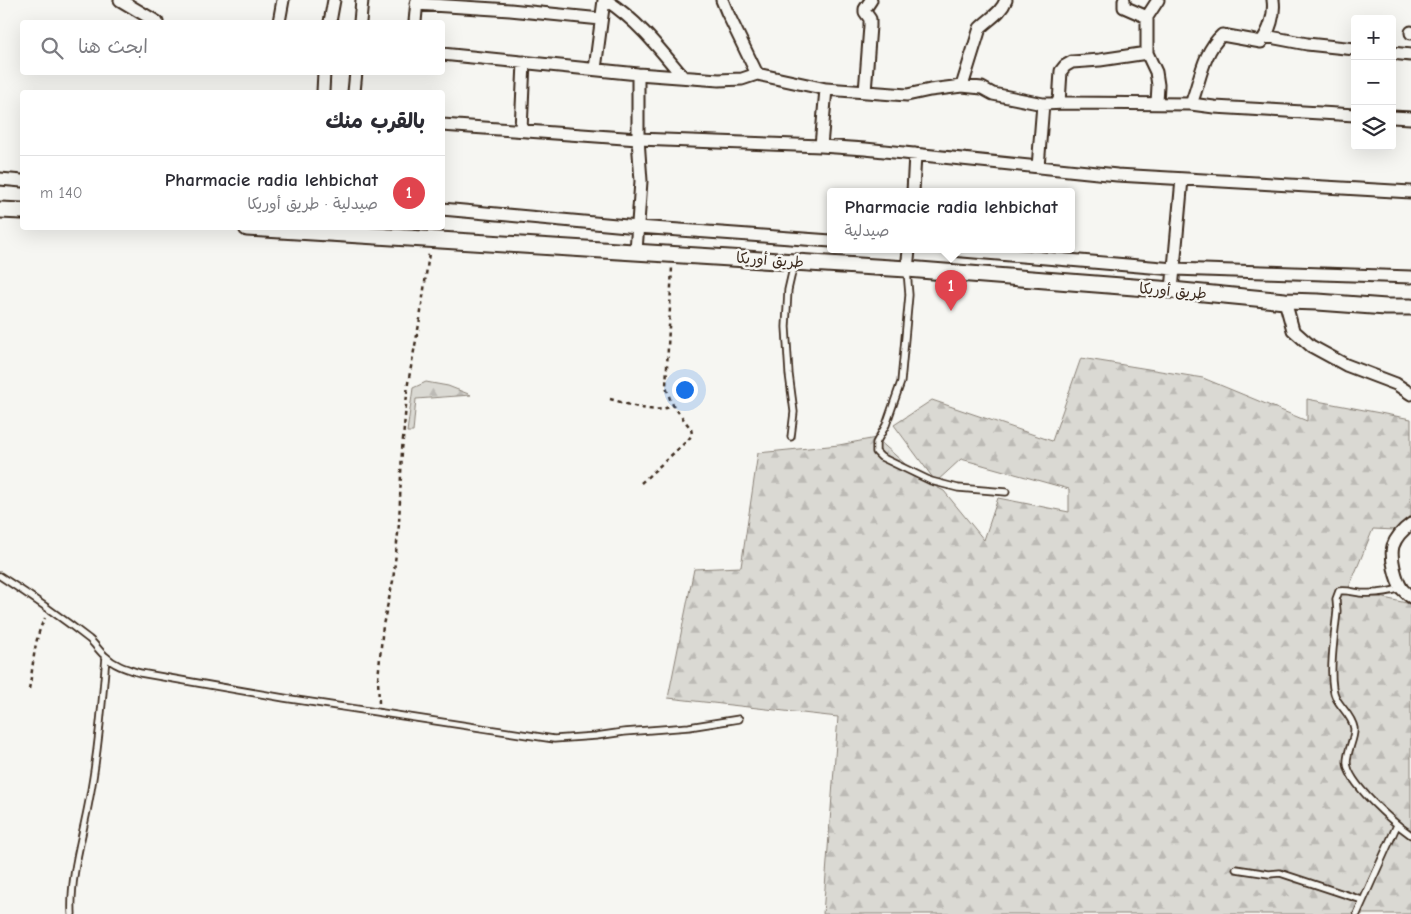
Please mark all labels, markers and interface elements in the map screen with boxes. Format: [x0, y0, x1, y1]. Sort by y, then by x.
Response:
map controls [1351, 15, 1396, 150]
button: + [1351, 15, 1396, 60]
search box [20, 20, 445, 75]
icon: search [38, 34, 66, 62]
text: ابحث هنا [78, 36, 148, 58]
button: − [1351, 60, 1396, 105]
button: layers [1351, 105, 1396, 150]
text: بالقرب منك [325, 109, 425, 133]
text: Pharmacie radia lehbichat [165, 169, 378, 191]
text: 140 m [40, 184, 82, 202]
text: 1 [406, 184, 412, 202]
popup [827, 188, 1075, 253]
text: صيدلية · طريق أوريكا [247, 195, 378, 213]
text: Pharmacie radia lehbichat [844, 196, 1058, 218]
text: صيدلية [844, 222, 889, 240]
street label: طريق أوريكا [736, 249, 804, 271]
pin: 1 [935, 270, 967, 311]
street label: طريق أوريكا [1138, 279, 1208, 303]
your location [672, 377, 698, 403]

